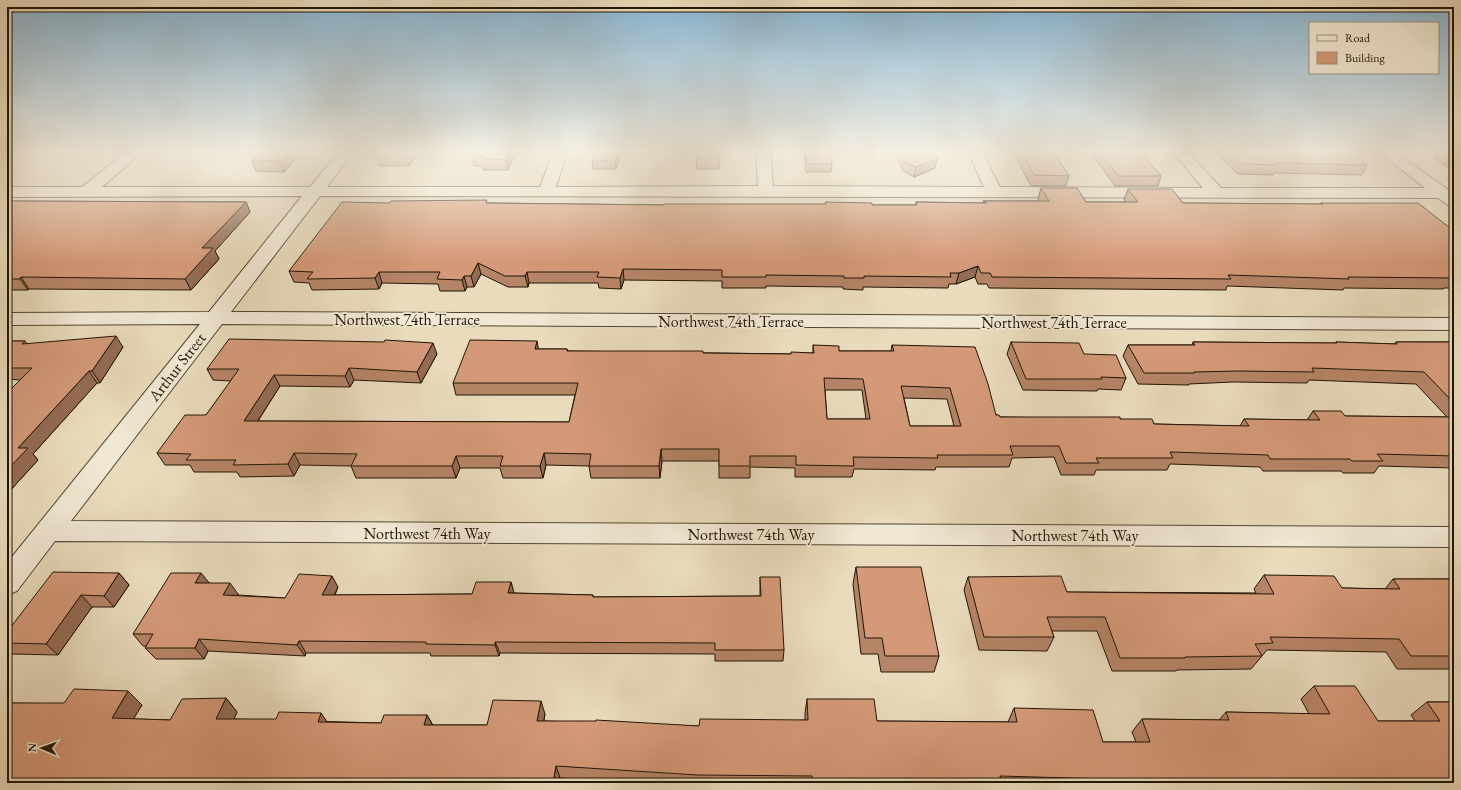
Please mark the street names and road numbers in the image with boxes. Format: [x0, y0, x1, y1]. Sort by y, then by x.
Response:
street label: Northwest 74th Terrace [334, 309, 480, 330]
street label: Northwest 74th Terrace [658, 311, 804, 332]
street label: Northwest 74th Terrace [981, 312, 1127, 333]
street label: Arthur Street [143, 328, 210, 406]
street label: Northwest 74th Way [363, 523, 492, 544]
street label: Northwest 74th Way [687, 524, 816, 545]
street label: Northwest 74th Way [1011, 525, 1140, 546]

